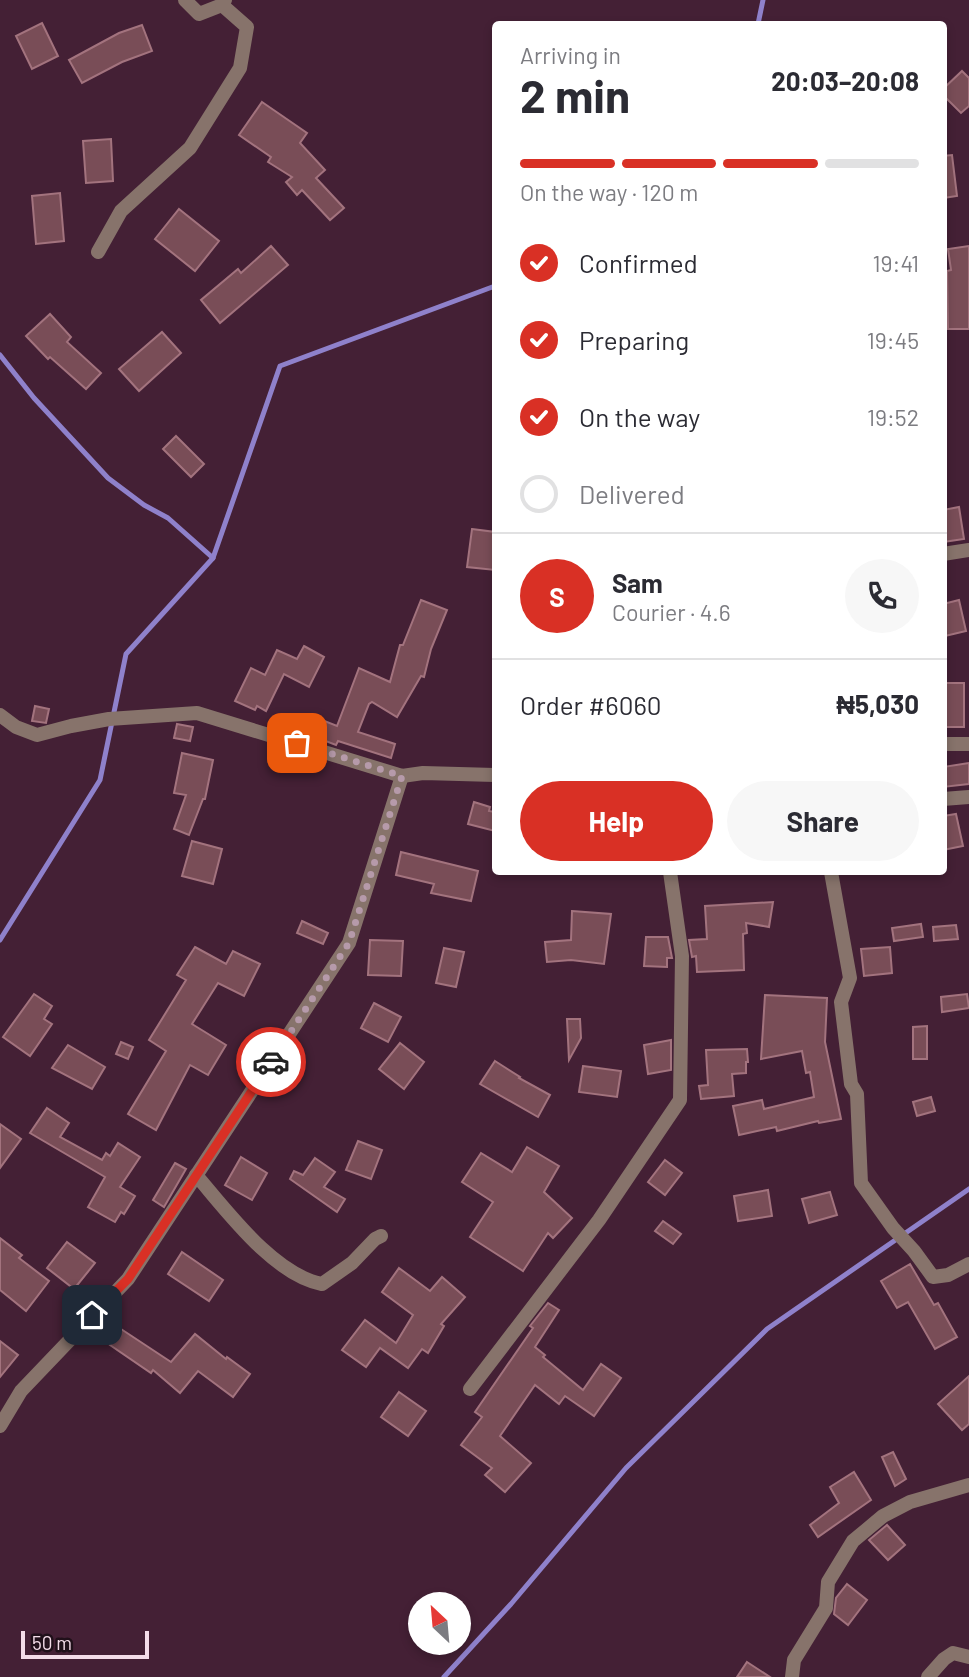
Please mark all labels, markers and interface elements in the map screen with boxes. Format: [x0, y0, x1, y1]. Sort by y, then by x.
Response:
text: Arriving in [520, 41, 621, 69]
text: 20:03–20:08 [771, 65, 919, 96]
text: 2 min [520, 67, 630, 122]
text: On the way · 120 m [520, 178, 698, 206]
icon: check [520, 244, 558, 282]
text: Confirmed [579, 247, 698, 278]
text: 19:41 [873, 249, 919, 277]
icon: check [520, 321, 558, 359]
text: Preparing [579, 324, 689, 355]
text: 19:45 [867, 326, 919, 354]
icon: check [520, 398, 558, 436]
text: On the way [579, 401, 700, 432]
text: 19:52 [867, 403, 919, 431]
text: Delivered [579, 478, 685, 509]
button: phone [845, 559, 919, 633]
text: Sam [612, 567, 663, 598]
text: S [549, 581, 565, 612]
text: Courier · 4.6 [612, 598, 731, 626]
text: ₦5,030 [836, 688, 919, 719]
text: Order #6060 [520, 689, 662, 720]
pin [267, 713, 327, 773]
icon: bag [278, 724, 316, 762]
button: Help [520, 781, 713, 861]
button: Share [727, 781, 919, 861]
courier [236, 1027, 306, 1097]
icon: car [252, 1043, 290, 1081]
pin [62, 1285, 122, 1345]
icon: home [73, 1296, 111, 1334]
north arrow [408, 1592, 471, 1656]
map controls [408, 1592, 471, 1655]
scale bar [21, 1628, 149, 1660]
text: 50 m [32, 1631, 72, 1654]

